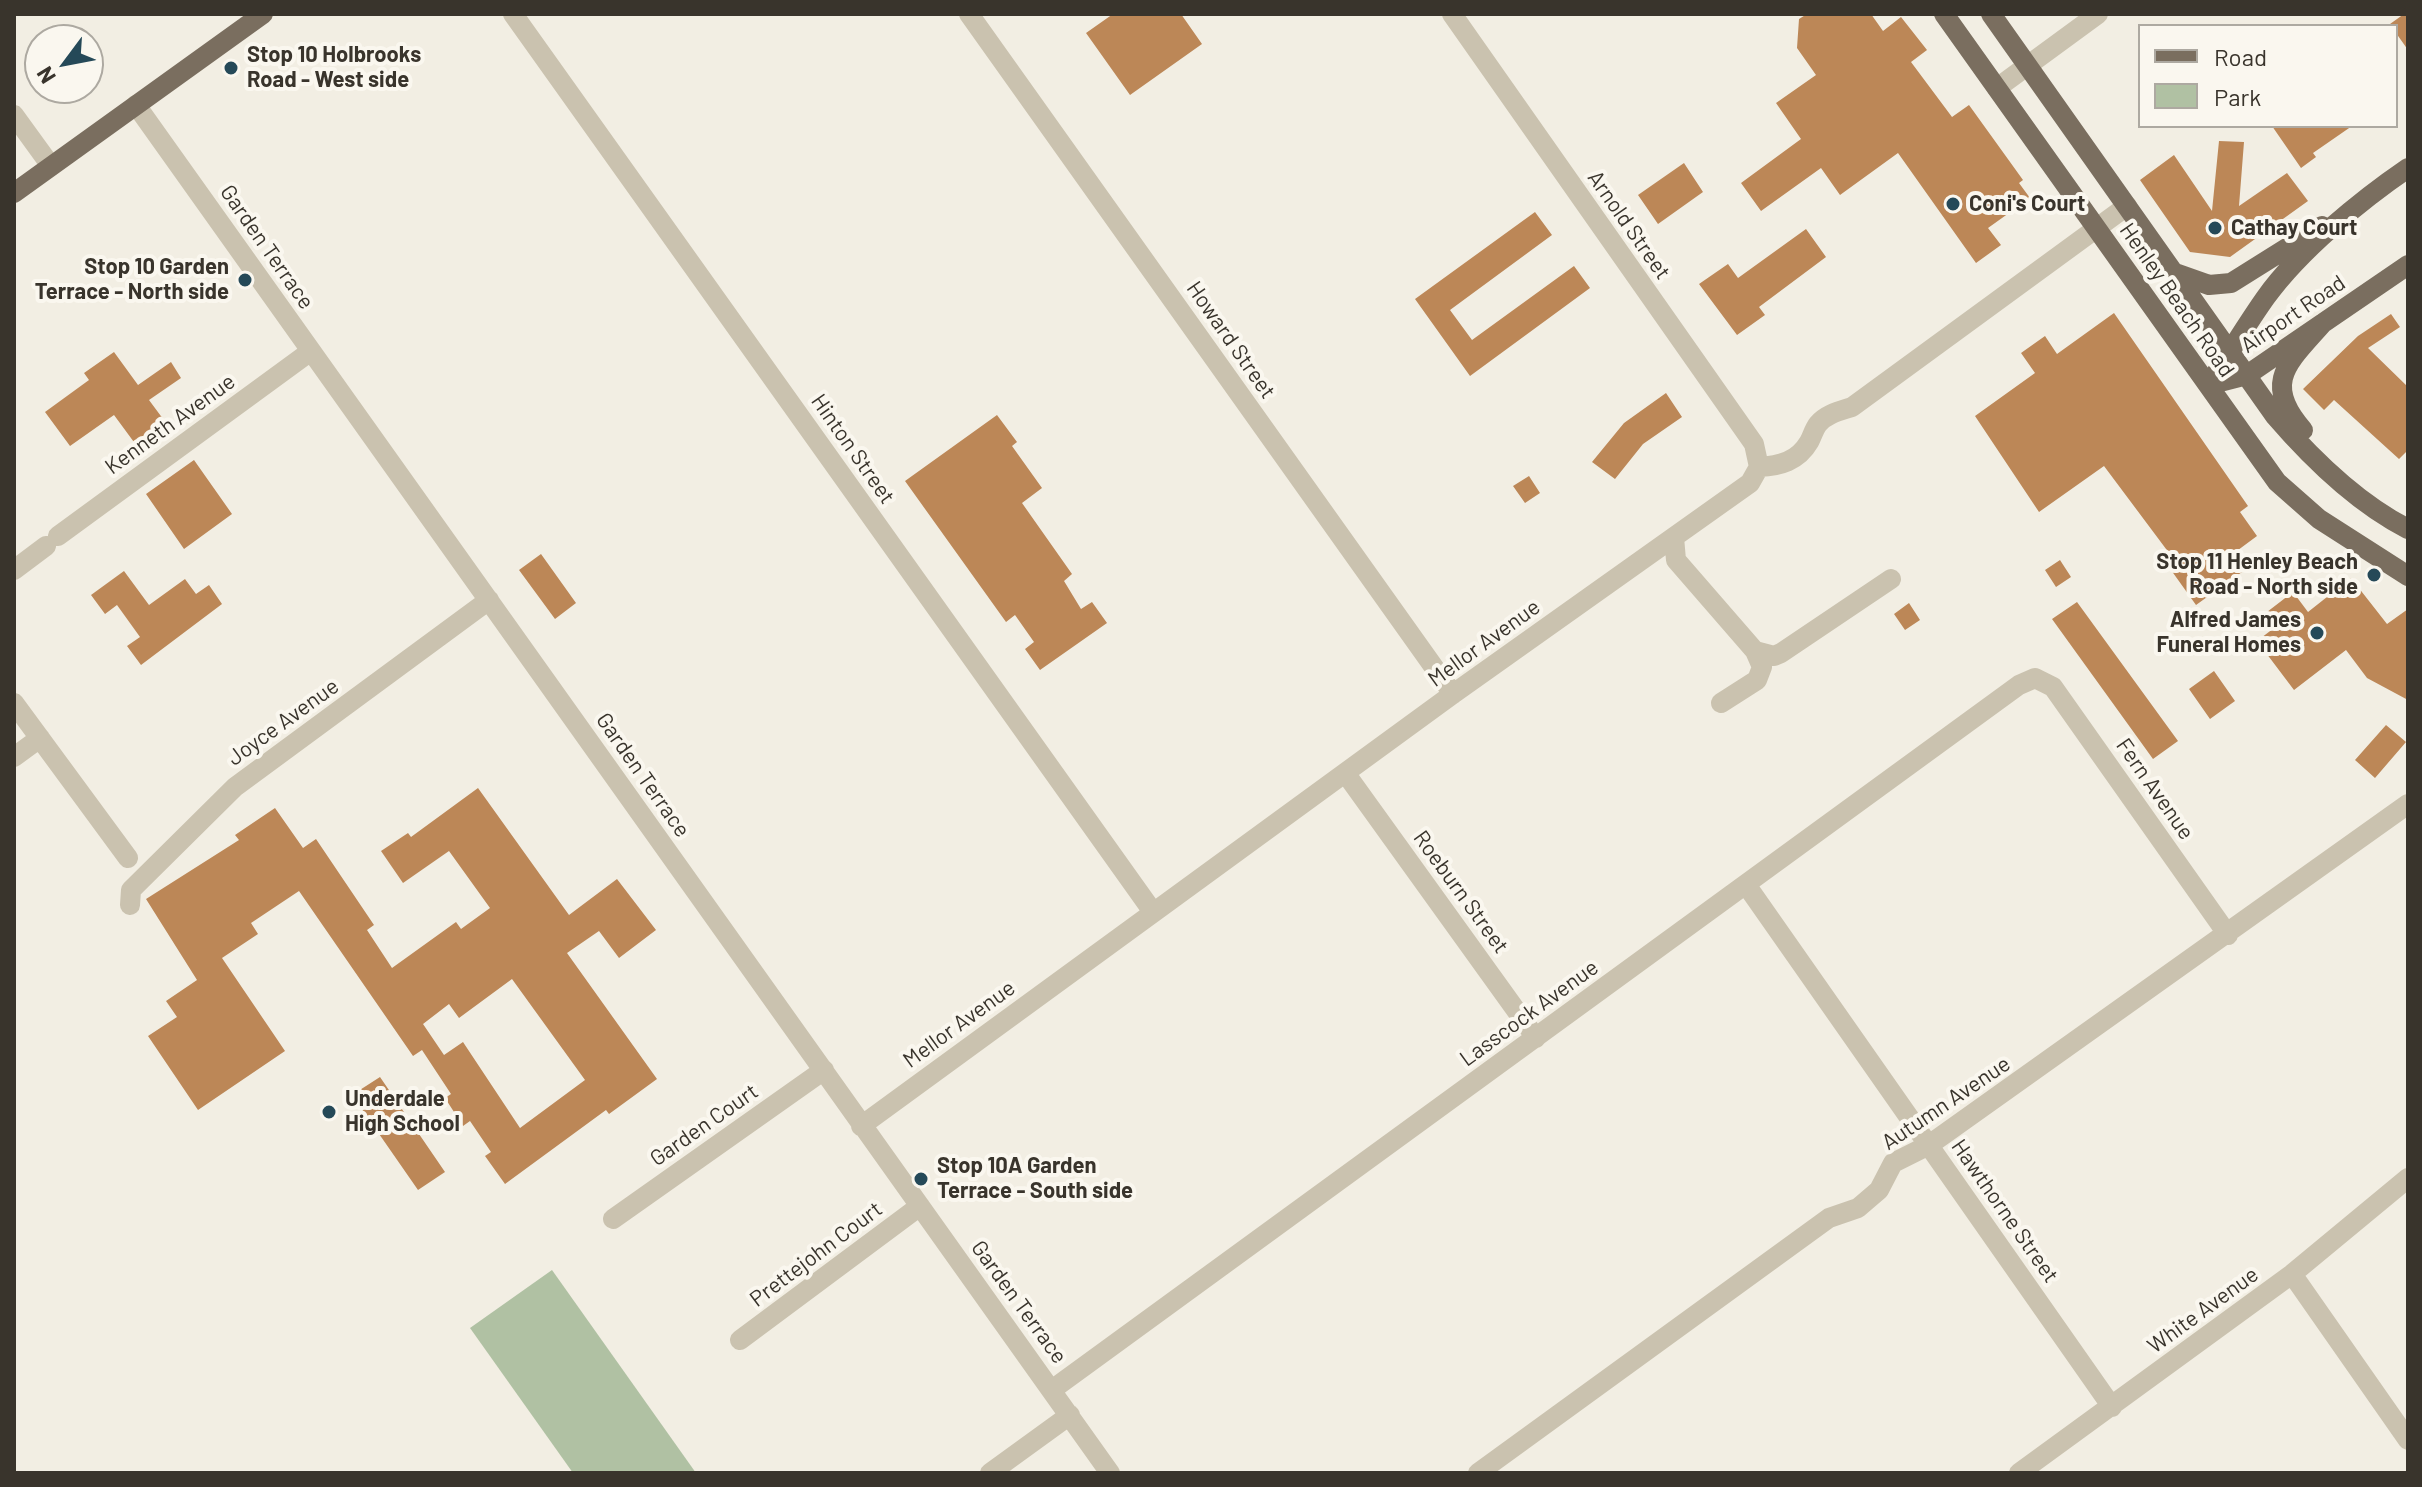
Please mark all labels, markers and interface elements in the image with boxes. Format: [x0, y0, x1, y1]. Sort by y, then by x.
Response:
north arrow [24, 24, 104, 104]
legend [2138, 24, 2398, 128]
place label: Stop 10 Holbrooks Road - West side [247, 42, 421, 94]
text: Road [2214, 42, 2267, 71]
marker: Stop 10 Holbrooks Road - West side [222, 59, 240, 77]
text: N [30, 63, 60, 89]
text: Park [2214, 82, 2261, 111]
street label: Arnold Street [1582, 166, 1676, 284]
street label: Garden Terrace [214, 180, 320, 314]
place label: Coni's Court [1969, 191, 2085, 217]
marker: Coni's Court [1944, 195, 1962, 213]
place label: Cathay Court [2231, 215, 2357, 241]
street label: Henley Beach Road [2114, 218, 2240, 382]
marker: Cathay Court [2206, 219, 2224, 237]
place label: Stop 10 Garden Terrace - North side [35, 254, 229, 306]
street label: Airport Road [2236, 269, 2350, 359]
marker: Stop 10 Garden Terrace - North side [236, 271, 254, 289]
street label: Howard Street [1181, 276, 1281, 404]
street label: Kenneth Avenue [100, 368, 240, 480]
street label: Hinton Street [806, 389, 900, 509]
place label: Stop 11 Henley Beach Road - North side [2156, 549, 2358, 600]
marker: Stop 11 Henley Beach Road - North side [2365, 566, 2383, 584]
street label: Mellor Avenue [1423, 594, 1545, 692]
place label: Alfred James Funeral Homes [2157, 607, 2301, 658]
marker: Alfred James Funeral Homes [2308, 624, 2326, 642]
street label: Joyce Avenue [222, 673, 344, 771]
street label: Garden Terrace [590, 708, 696, 842]
street label: Fern Avenue [2110, 733, 2200, 845]
street label: Roeburn Street [1408, 825, 1514, 959]
street label: Lasscock Avenue [1455, 954, 1603, 1072]
street label: Mellor Avenue [898, 975, 1020, 1073]
street label: Autumn Avenue [1877, 1050, 2015, 1156]
street label: Garden Court [645, 1078, 763, 1172]
place label: Underdale High School [345, 1086, 460, 1138]
marker: Underdale High School [320, 1103, 338, 1121]
street label: Hawthorne Street [1946, 1134, 2064, 1288]
place label: Stop 10A Garden Terrace - South side [937, 1153, 1133, 1204]
marker: Stop 10A Garden Terrace - South side [912, 1170, 930, 1188]
street label: Prettejohn Court [745, 1196, 887, 1312]
street label: Garden Terrace [966, 1235, 1072, 1369]
street label: White Avenue [2142, 1261, 2264, 1359]

